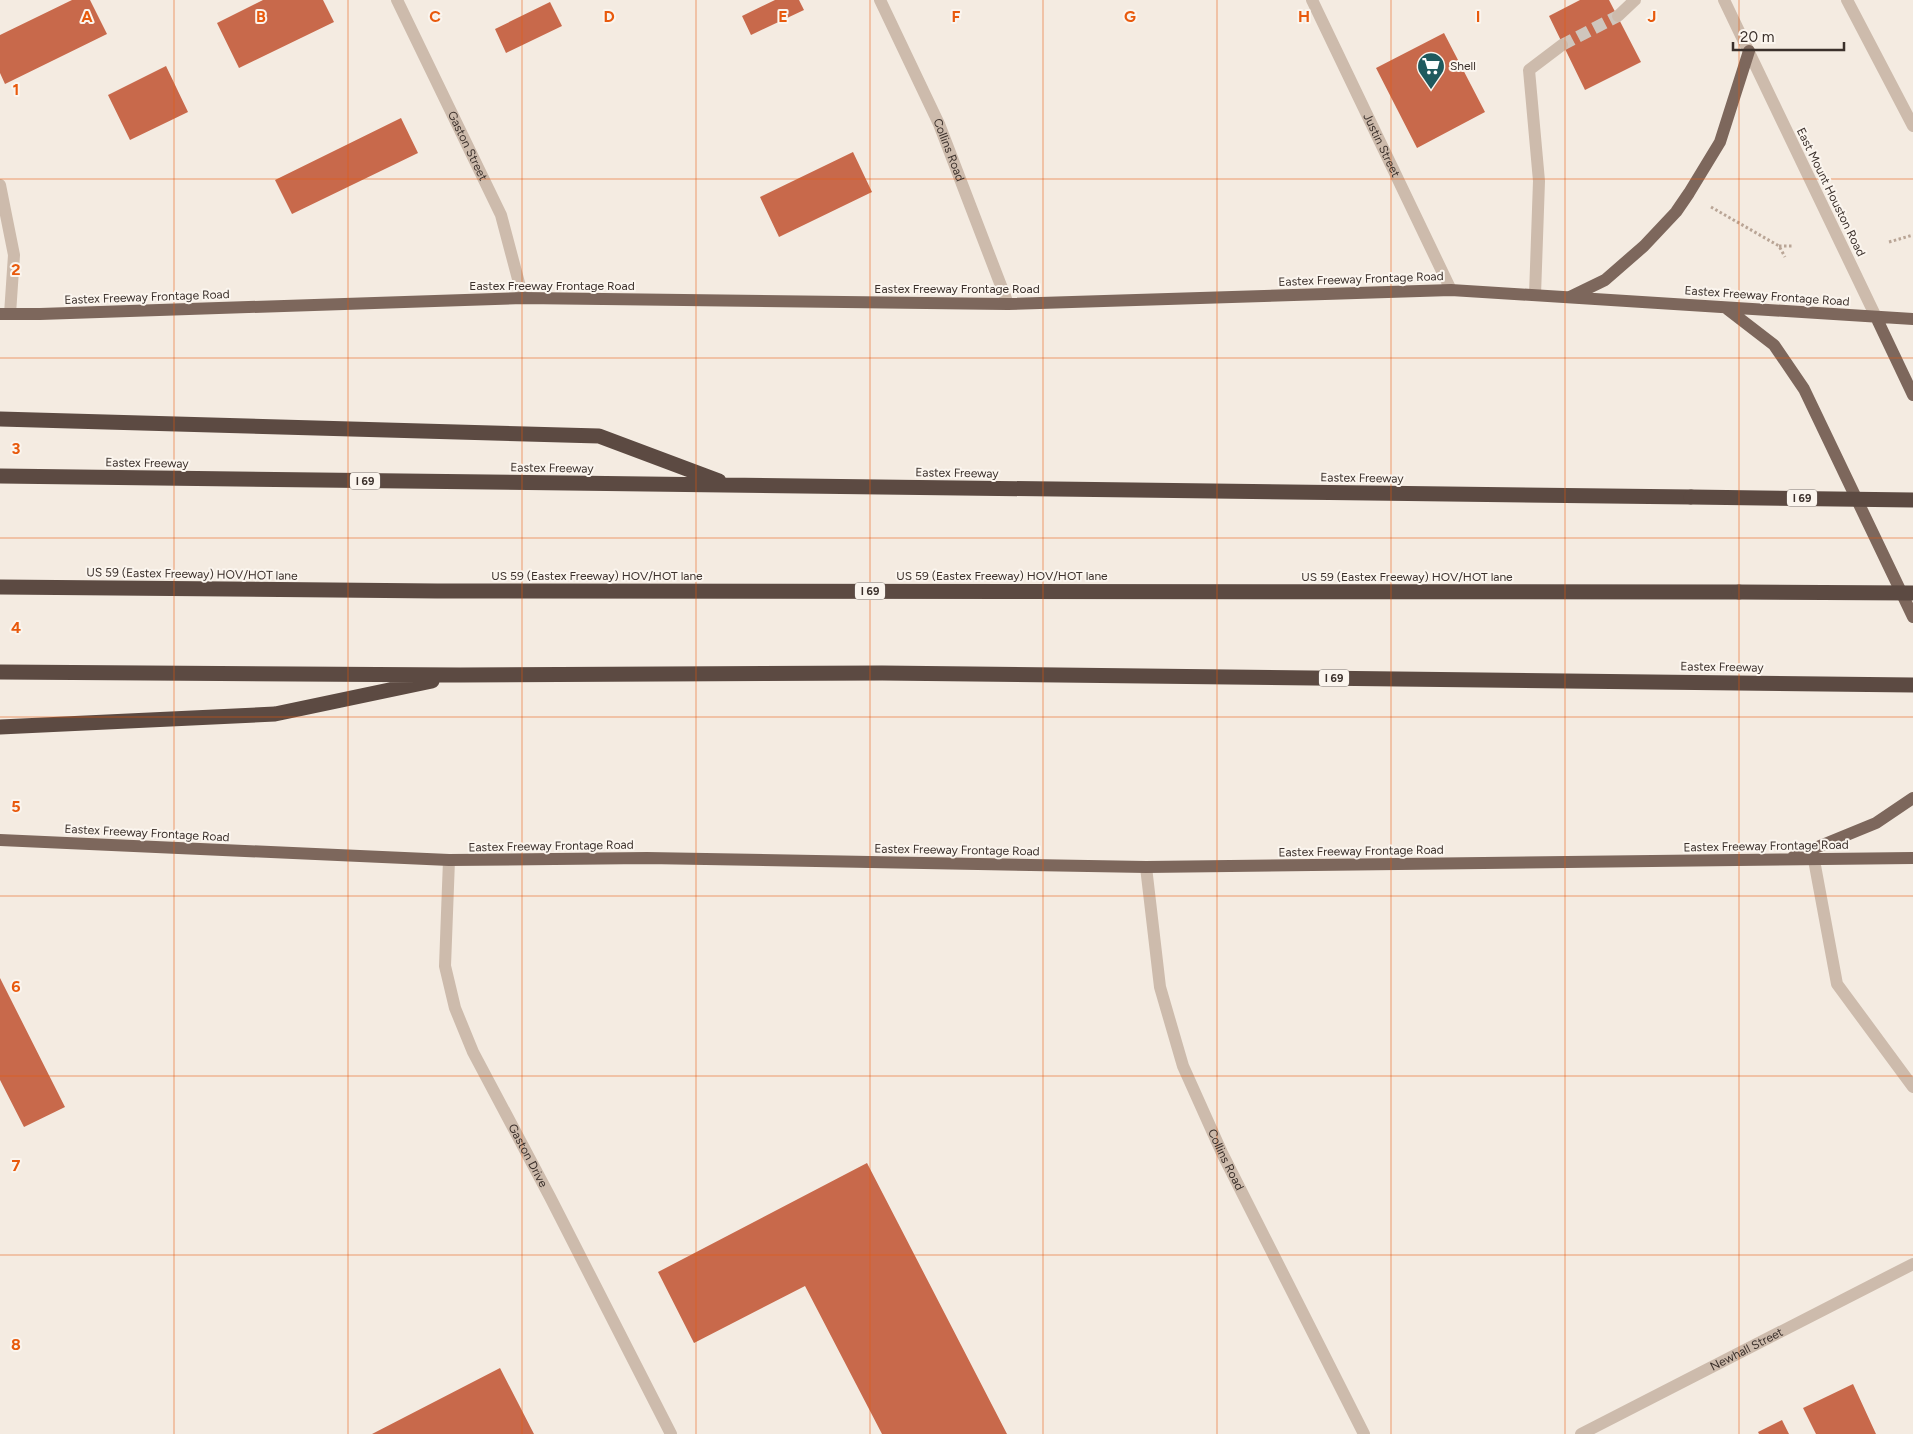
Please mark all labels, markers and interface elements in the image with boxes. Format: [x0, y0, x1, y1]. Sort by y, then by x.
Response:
text: A [81, 7, 93, 26]
text: B [256, 7, 266, 26]
text: C [429, 7, 441, 26]
text: D [603, 7, 615, 26]
text: E [778, 7, 788, 26]
text: F [952, 7, 961, 26]
text: G [1124, 7, 1136, 26]
text: H [1298, 7, 1310, 26]
text: I [1476, 7, 1480, 26]
text: J [1648, 7, 1656, 26]
scale bar [1733, 20, 1844, 52]
text: 20 m [1740, 28, 1774, 46]
supermarket icon: Shell [1416, 51, 1446, 90]
place label: Shell [1450, 59, 1476, 73]
text: 1 [13, 80, 19, 99]
street label: Gaston Street [445, 109, 491, 183]
street label: Justin Street [1360, 111, 1403, 180]
street label: Collins Road [930, 116, 967, 183]
street label: East Mount Houston Road [1794, 125, 1868, 259]
text: 2 [11, 260, 21, 279]
street label: Eastex Freeway Frontage Road [1278, 269, 1444, 289]
street label: Eastex Freeway Frontage Road [469, 279, 635, 293]
street label: Eastex Freeway Frontage Road [874, 282, 1040, 296]
street label: Eastex Freeway Frontage Road [1684, 283, 1850, 309]
street label: Eastex Freeway Frontage Road [64, 287, 230, 307]
text: 3 [12, 439, 21, 458]
street label: Eastex Freeway [105, 455, 190, 471]
street label: Eastex Freeway [510, 460, 595, 476]
street label: Eastex Freeway [915, 465, 1000, 481]
street label: Eastex Freeway [1320, 470, 1405, 486]
road number: I 69 [350, 472, 380, 490]
road number: I 69 [1787, 489, 1817, 506]
street label: US 59 (Eastex Freeway) HOV/HOT lane [86, 565, 298, 583]
street label: US 59 (Eastex Freeway) HOV/HOT lane [491, 569, 703, 583]
street label: US 59 (Eastex Freeway) HOV/HOT lane [896, 569, 1108, 583]
street label: US 59 (Eastex Freeway) HOV/HOT lane [1301, 570, 1513, 584]
road number: I 69 [855, 582, 885, 600]
text: 4 [11, 618, 21, 637]
street label: Eastex Freeway [1680, 659, 1765, 675]
road number: I 69 [1319, 670, 1349, 686]
text: 5 [11, 797, 21, 816]
street label: Eastex Freeway Frontage Road [64, 822, 230, 844]
street label: Eastex Freeway Frontage Road [468, 838, 634, 854]
street label: Eastex Freeway Frontage Road [1683, 838, 1849, 854]
street label: Eastex Freeway Frontage Road [874, 842, 1040, 858]
street label: Eastex Freeway Frontage Road [1278, 843, 1444, 859]
text: 6 [11, 977, 21, 996]
street label: Gaston Drive [505, 1121, 551, 1190]
street label: Collins Road [1205, 1127, 1247, 1193]
text: 7 [12, 1156, 21, 1175]
street label: Newhall Street [1708, 1325, 1786, 1374]
text: 8 [11, 1335, 21, 1354]

